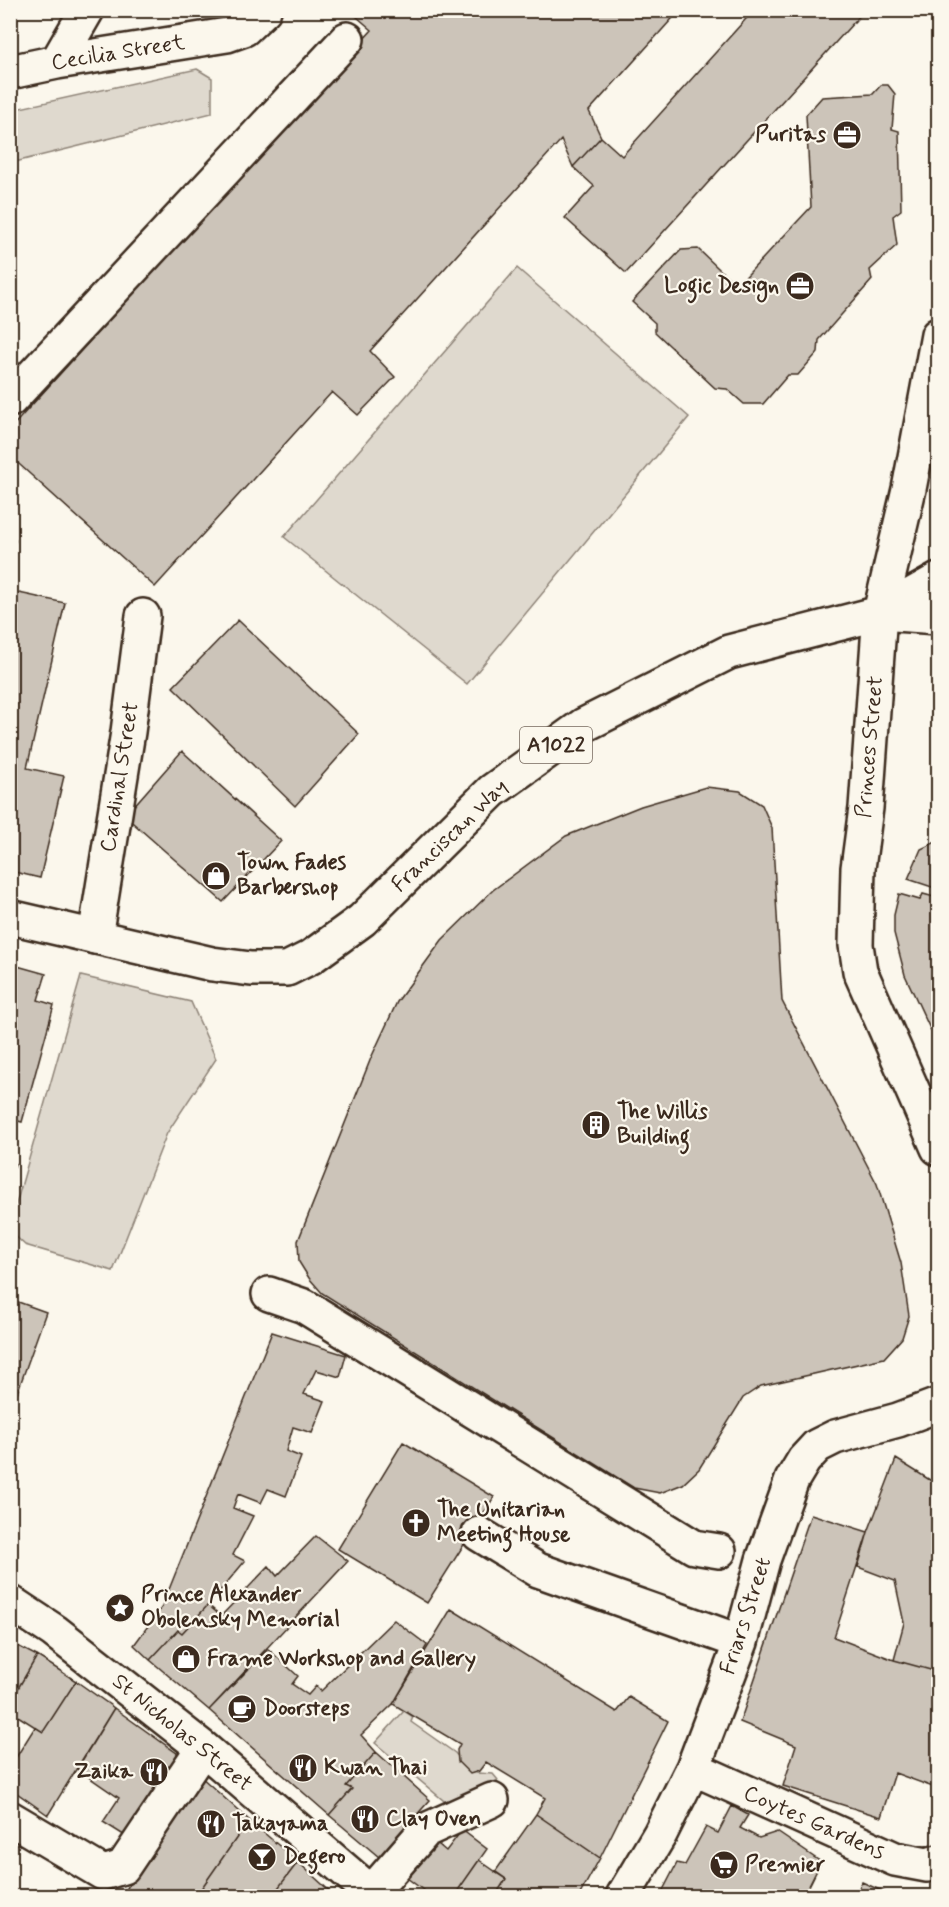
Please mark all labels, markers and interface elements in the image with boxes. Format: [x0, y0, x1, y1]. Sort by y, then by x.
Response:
street label: Cecilia Street [49, 29, 187, 77]
office icon: Puritas [831, 119, 863, 151]
place label: Puritas [755, 121, 826, 149]
office icon: Logic Design [784, 270, 816, 302]
place label: Logic Design [664, 272, 779, 304]
street label: Princes Street [850, 675, 890, 819]
street label: Cardinal Street [94, 700, 146, 854]
road number: A1022 [520, 727, 592, 763]
street label: Franciscan Way [386, 773, 514, 899]
place label: Town Fades Barbershop [237, 849, 347, 902]
shop icon: Town Fades Barbershop [200, 860, 232, 892]
place label: The Willis Building [617, 1098, 708, 1155]
building icon: The Willis Building [580, 1109, 612, 1141]
place label: The Unitarian Meeting House [437, 1496, 571, 1553]
church icon: The Unitarian Meeting House [400, 1507, 432, 1539]
street label: Friars Street [714, 1554, 778, 1678]
place label: Prince Alexander Obolensky Memorial [141, 1581, 340, 1634]
place icon: Prince Alexander Obolensky Memorial [104, 1592, 136, 1624]
shop icon: Frame Workshop and Gallery [170, 1643, 202, 1675]
place label: Frame Workshop and Gallery [207, 1645, 476, 1673]
street label: St Nicholas Street [106, 1668, 258, 1798]
cafe icon: Doorsteps [226, 1693, 258, 1725]
place label: Doorsteps [263, 1695, 350, 1723]
restaurant icon: Kwan Thai [287, 1752, 319, 1784]
place label: Kwan Thai [324, 1754, 427, 1782]
restaurant icon: Zaika [138, 1756, 170, 1788]
place label: Zaika [74, 1758, 134, 1786]
street label: Coytes Gardens [739, 1779, 889, 1867]
restaurant icon: Clay Oven [349, 1803, 381, 1835]
place label: Clay Oven [386, 1805, 481, 1833]
restaurant icon: Takayama [195, 1808, 227, 1840]
place label: Takayama [232, 1810, 328, 1838]
bar icon: Degero [246, 1841, 278, 1873]
place label: Degero [283, 1843, 346, 1875]
supermarket icon: Premier [708, 1849, 740, 1881]
place label: Premier [745, 1851, 826, 1879]

